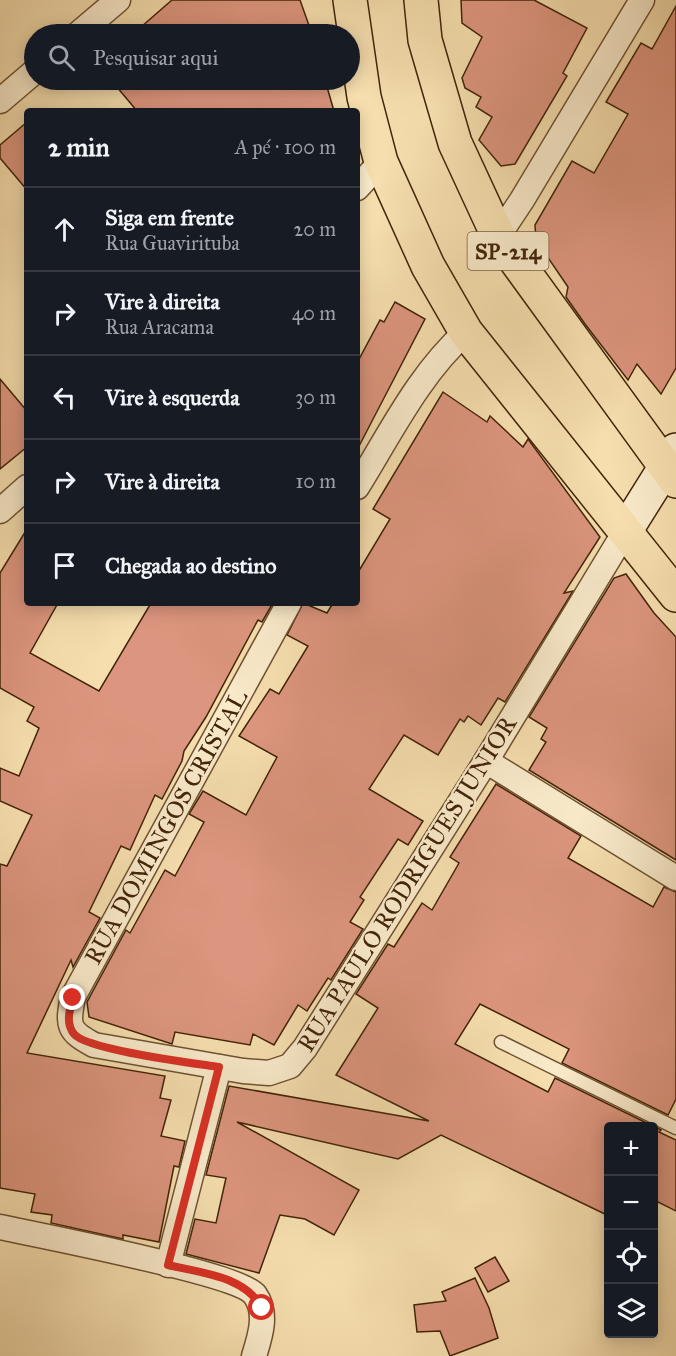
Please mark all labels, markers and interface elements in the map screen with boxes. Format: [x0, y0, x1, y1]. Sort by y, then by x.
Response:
search box [24, 24, 360, 90]
icon: search [45, 41, 78, 74]
text: Pesquisar aqui [93, 44, 218, 71]
text: 2 min [48, 131, 109, 163]
text: A pé · 100 m [235, 135, 336, 159]
text: Siga em frente [105, 204, 234, 231]
icon: ahead [48, 213, 81, 246]
text: 20 m [293, 217, 336, 241]
text: Rua Guavirituba [105, 231, 240, 255]
road number: SP-214 [468, 232, 548, 270]
text: Vire à direita [105, 288, 220, 315]
icon: right [48, 297, 81, 330]
text: 40 m [292, 301, 336, 325]
text: Rua Aracama [105, 315, 214, 339]
icon: left [48, 381, 81, 414]
text: Vire à esquerda [105, 384, 239, 411]
text: 30 m [295, 385, 336, 409]
icon: right [48, 465, 81, 498]
text: Vire à direita [105, 468, 220, 495]
text: 10 m [295, 469, 336, 493]
icon: arrive [48, 549, 81, 582]
text: Chegada ao destino [105, 552, 276, 579]
street label: RUA DOMINGOS CRISTAL [78, 684, 254, 970]
street label: RUA PAULO RODRIGUES JUNIOR [291, 710, 524, 1057]
route end [59, 984, 85, 1010]
map controls [604, 1122, 658, 1338]
button: + [604, 1122, 658, 1176]
button: − [604, 1176, 658, 1230]
button: locate [604, 1230, 658, 1284]
button: layers [604, 1284, 658, 1338]
route start [248, 1294, 274, 1320]

